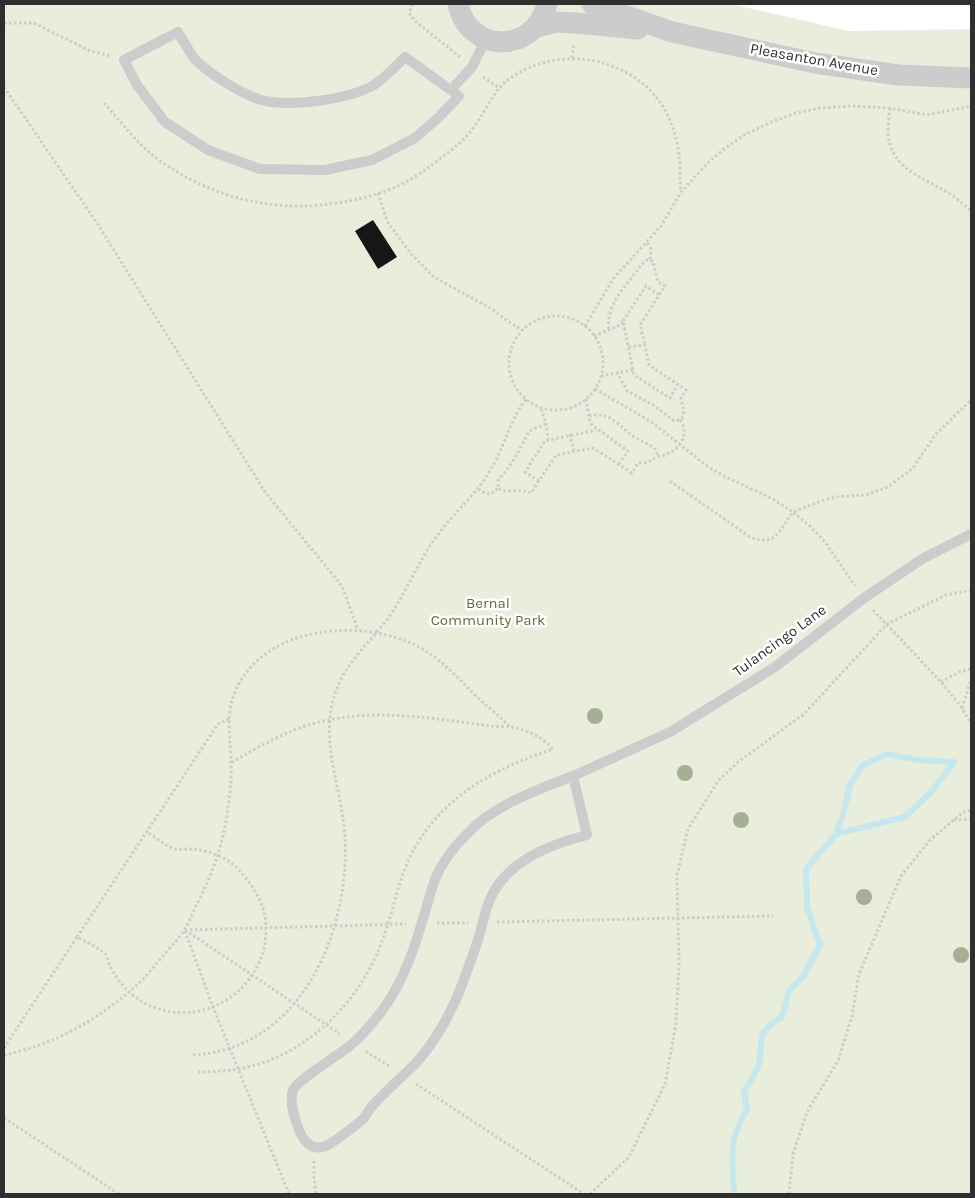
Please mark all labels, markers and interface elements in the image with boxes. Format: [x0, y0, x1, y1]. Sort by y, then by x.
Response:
street label: Pleasanton Avenue [749, 40, 879, 80]
park label: Bernal Community Park [431, 595, 545, 630]
street label: Tulancingo Lane [730, 601, 830, 681]

